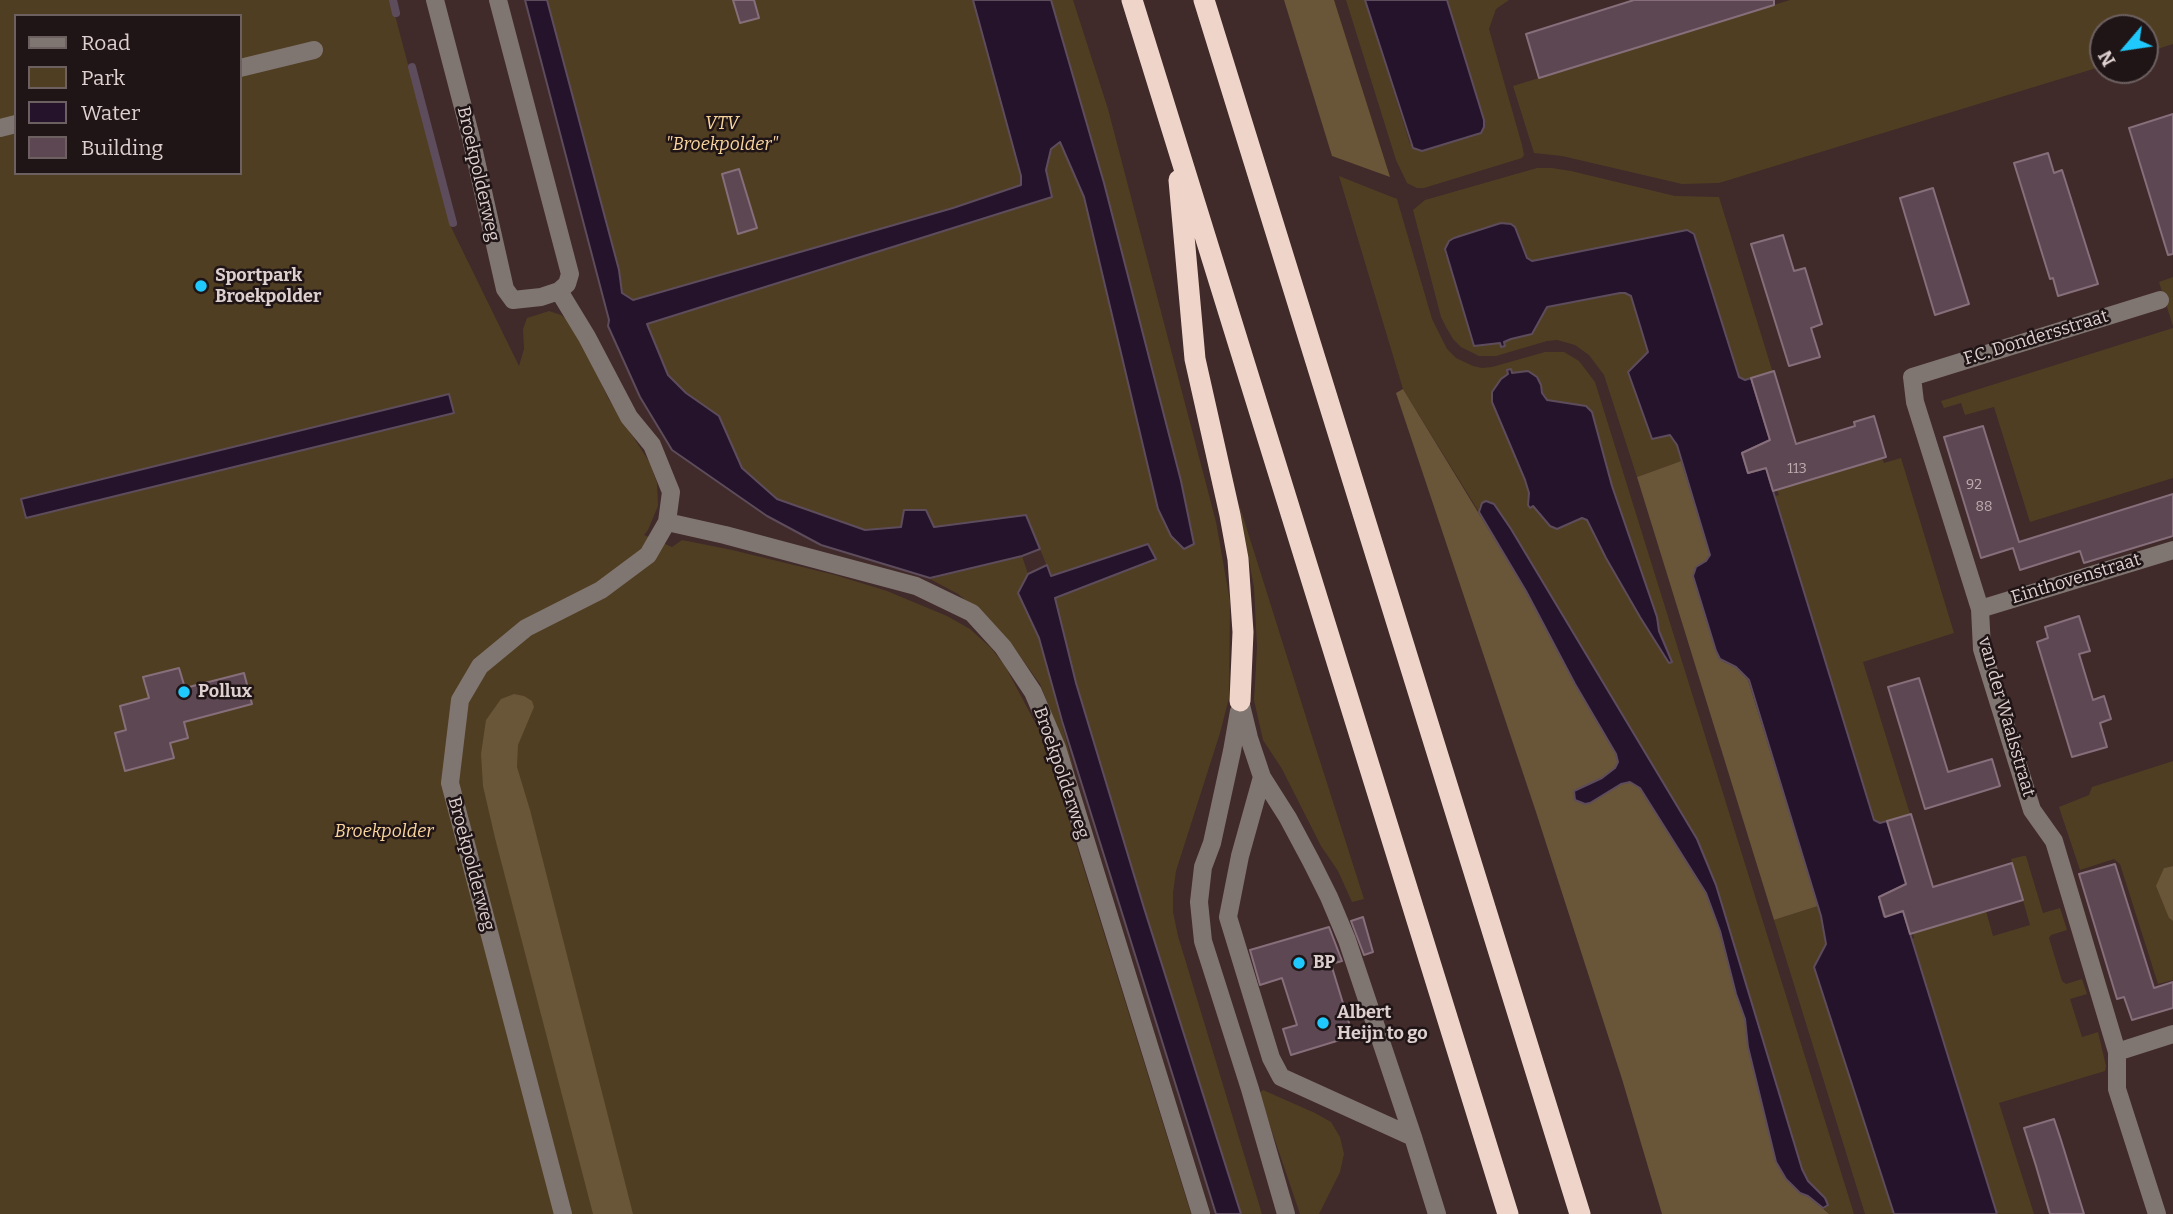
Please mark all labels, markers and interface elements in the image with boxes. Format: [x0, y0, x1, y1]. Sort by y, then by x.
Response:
legend [14, 14, 242, 175]
north arrow [2089, 14, 2159, 84]
text: Road [81, 30, 130, 56]
text: N [2093, 46, 2121, 70]
text: Park [81, 65, 125, 91]
text: Water [81, 100, 140, 126]
street label: Broekpolderweg [452, 104, 504, 244]
park label: VTV "Broekpolder" [666, 113, 778, 156]
text: Building [81, 135, 163, 161]
place label: Sportpark Broekpolder [215, 265, 321, 308]
marker: Sportpark Broekpolder [193, 278, 209, 294]
street label: F.C. Dondersstraat [1961, 306, 2111, 370]
house number: 113 [1787, 461, 1807, 477]
house number: 92 [1966, 477, 1982, 493]
house number: 88 [1976, 499, 1992, 515]
street label: Einthovenstraat [2009, 549, 2143, 609]
street label: van der Waalsstraat [1973, 635, 2039, 799]
place label: Pollux [198, 681, 252, 703]
marker: Pollux [176, 684, 192, 700]
street label: Broekpolderweg [1028, 704, 1094, 842]
street label: Broekpolderweg [443, 795, 499, 933]
park label: Broekpolder [334, 821, 434, 843]
place label: BP [1313, 952, 1335, 974]
marker: BP [1291, 955, 1307, 971]
place label: Albert Heijn to go [1337, 1002, 1428, 1044]
marker: Albert Heijn to go [1315, 1015, 1331, 1031]

